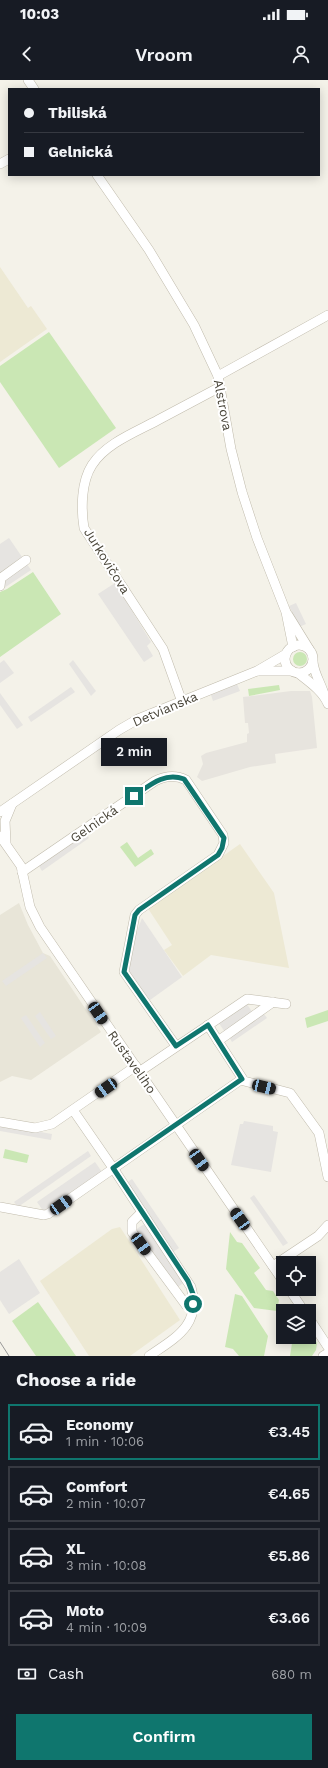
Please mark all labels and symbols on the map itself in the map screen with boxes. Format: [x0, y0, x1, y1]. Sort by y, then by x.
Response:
street label: Alstrova [211, 378, 235, 432]
street label: Jurkovičova [81, 525, 134, 597]
street label: Detvianska [130, 688, 200, 729]
callout: 2 min [101, 738, 167, 766]
route end [125, 787, 143, 805]
street label: Gelnická [67, 802, 121, 846]
car [86, 1000, 110, 1026]
street label: Rustaveliho [105, 1028, 159, 1097]
car [93, 1076, 119, 1100]
car [251, 1078, 277, 1096]
car [187, 1147, 211, 1173]
car [48, 1193, 74, 1217]
car [228, 1206, 252, 1232]
car [129, 1231, 153, 1257]
route start [184, 1295, 202, 1313]

